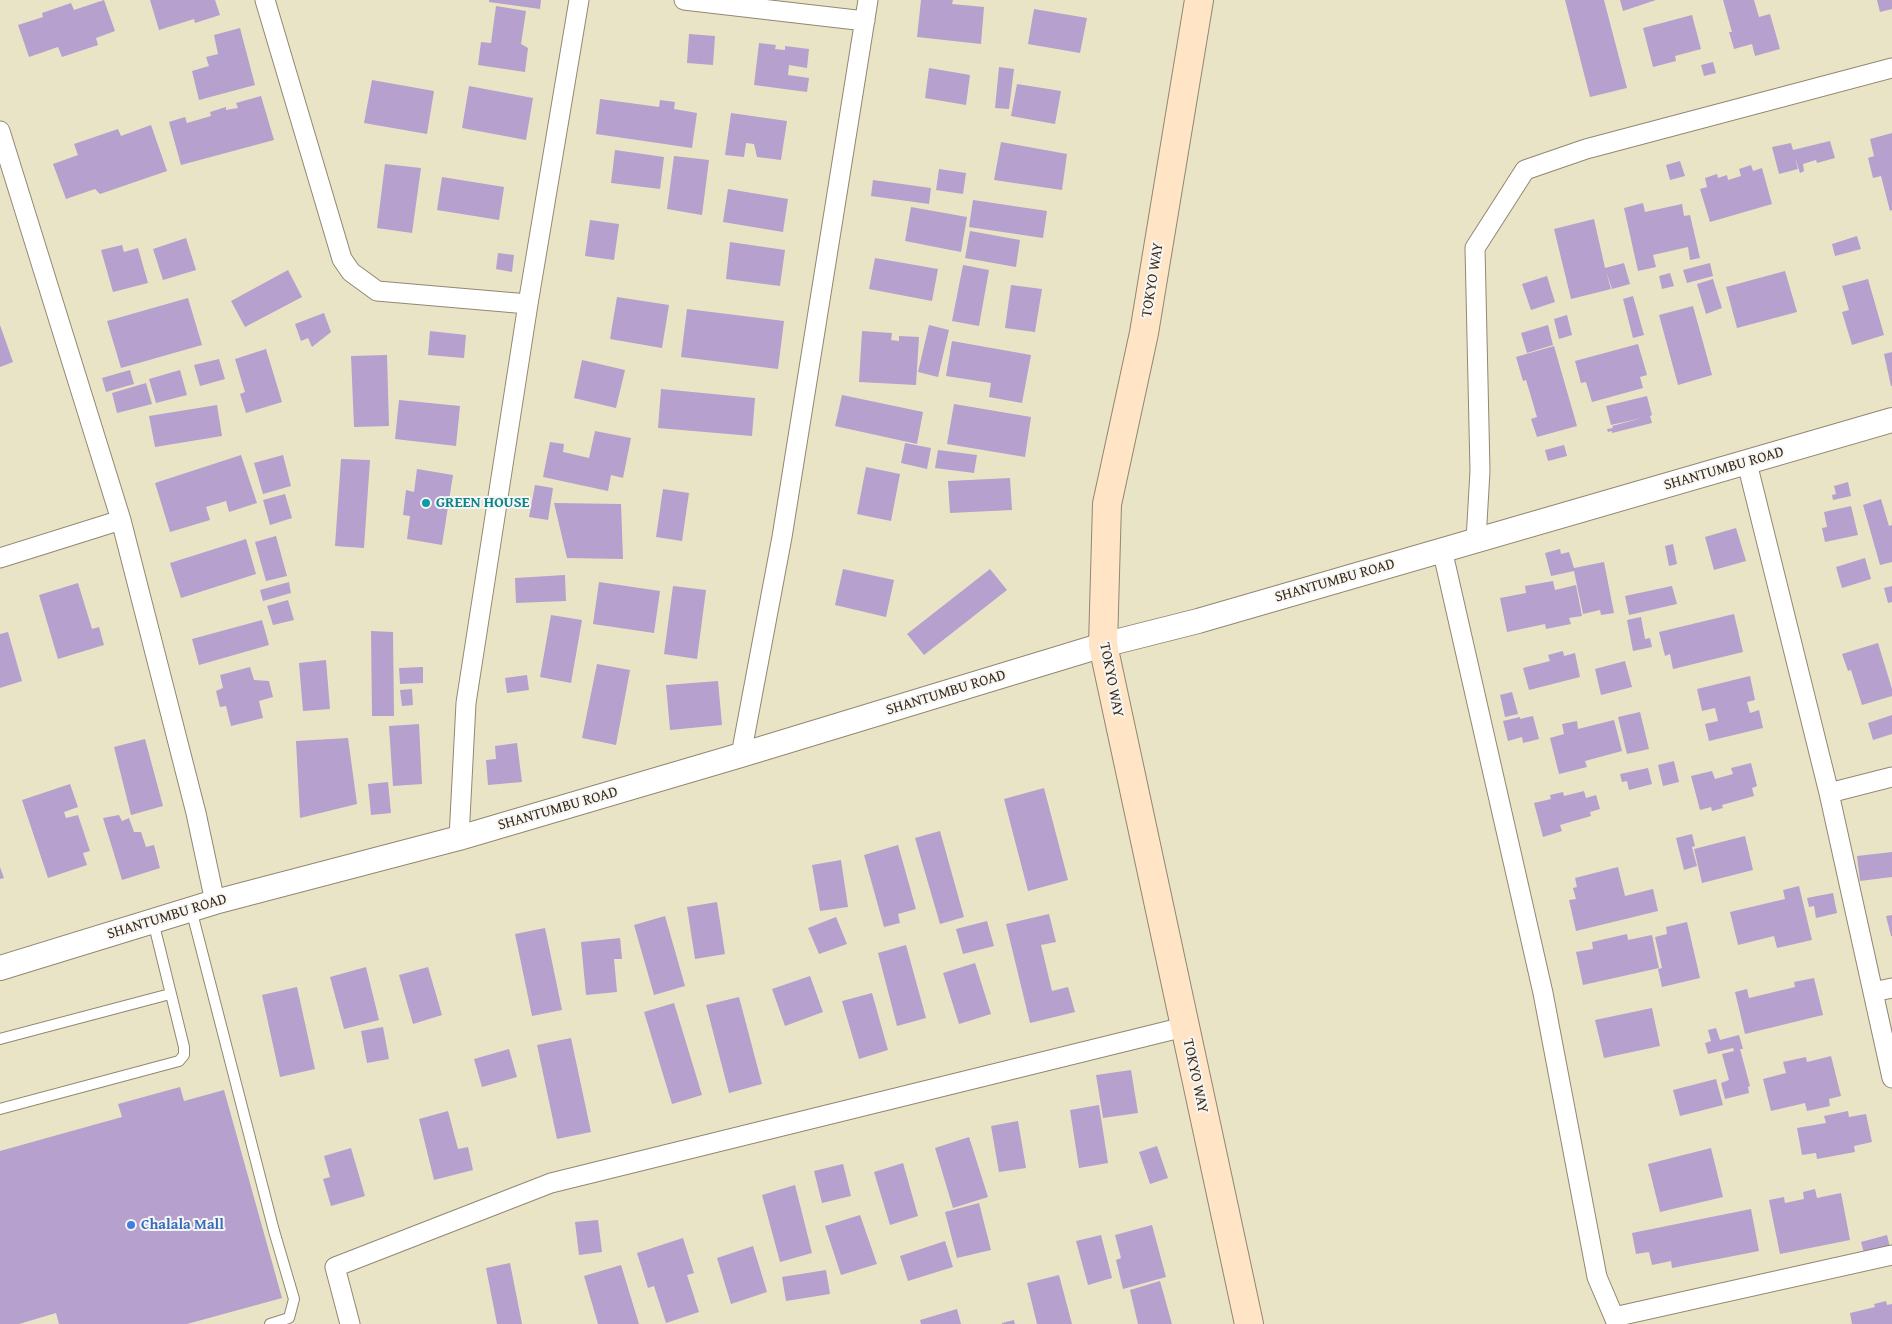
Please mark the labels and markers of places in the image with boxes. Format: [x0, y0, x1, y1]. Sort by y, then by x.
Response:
place label: GREEN HOUSE [436, 494, 530, 512]
marker: GREEN HOUSE [420, 497, 432, 509]
place label: Chalala Mall [141, 1216, 224, 1234]
marker: Chalala Mall [125, 1219, 137, 1231]

